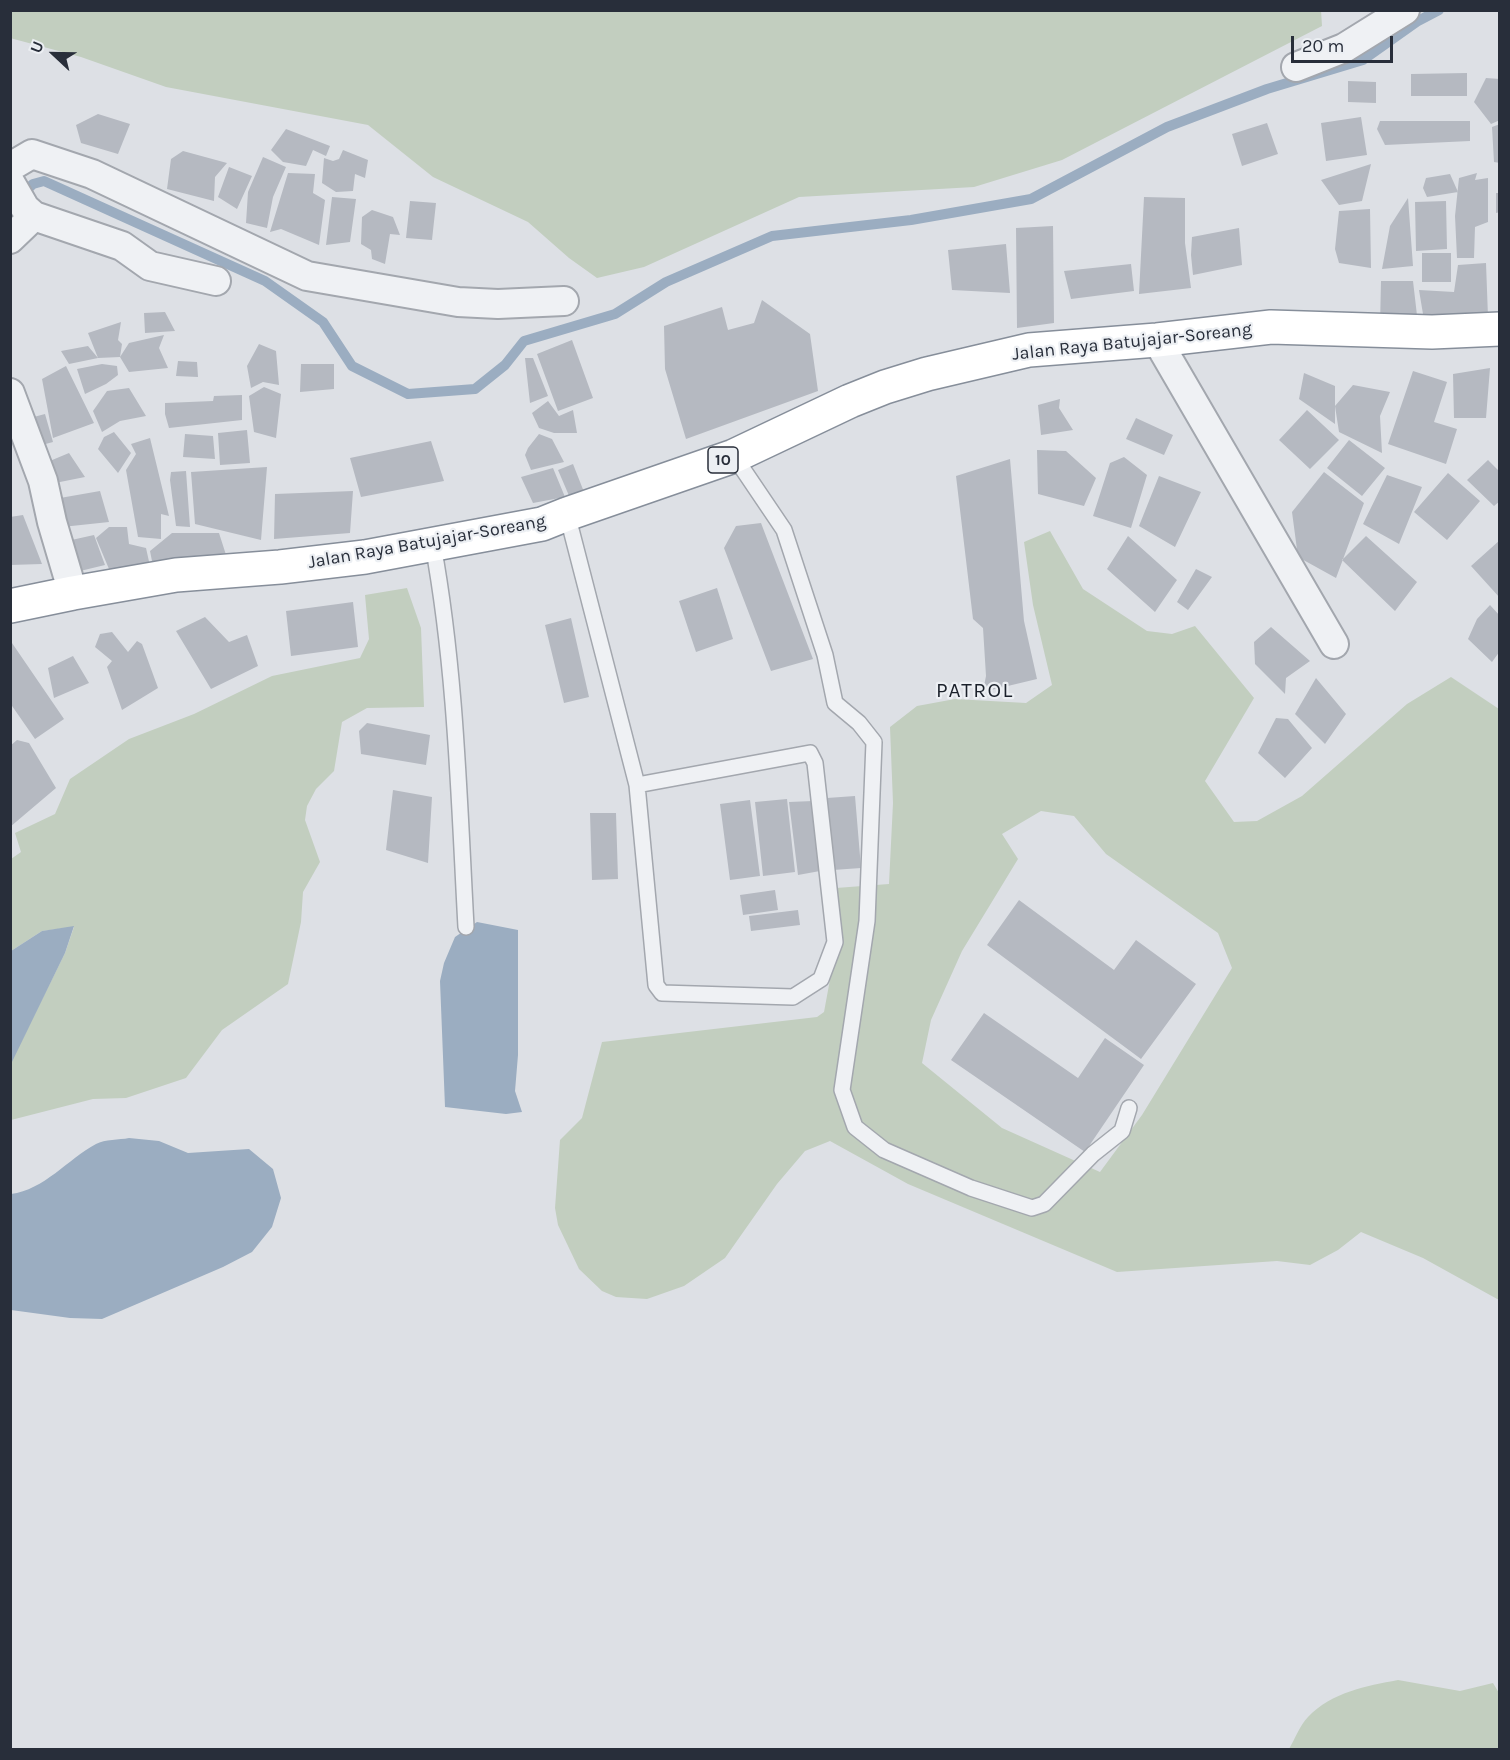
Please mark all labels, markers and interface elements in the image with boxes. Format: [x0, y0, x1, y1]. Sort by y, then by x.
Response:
north arrow [24, 24, 84, 84]
scale bar [1294, 24, 1396, 62]
text: 20 m [1302, 35, 1344, 57]
text: U [26, 38, 48, 56]
street label: Jalan Raya Batujajar-Soreang [1011, 319, 1253, 365]
road number: 10 [708, 447, 738, 473]
street label: Jalan Raya Batujajar-Soreang [307, 510, 547, 574]
district label: PATROL [936, 678, 1014, 704]

